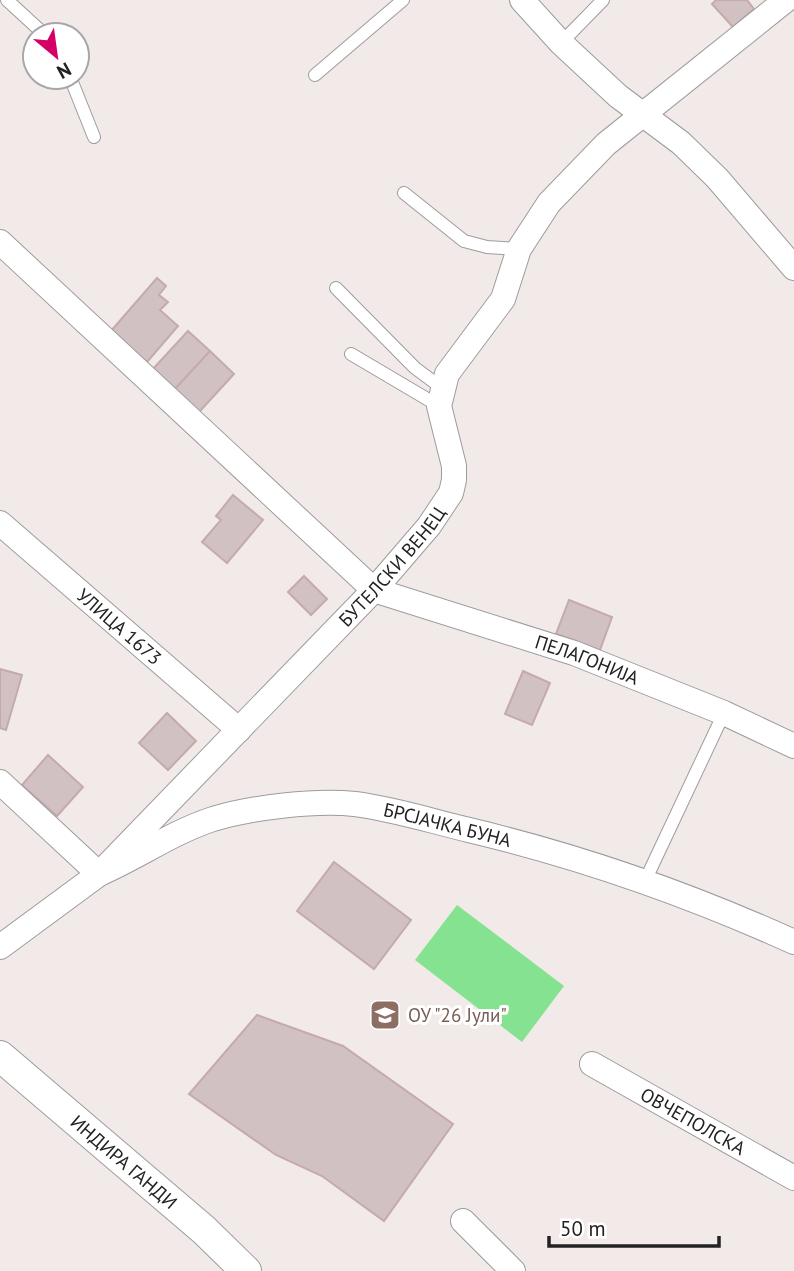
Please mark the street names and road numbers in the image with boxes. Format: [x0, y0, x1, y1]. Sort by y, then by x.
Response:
street label: БУТЕЛСКИ ВЕНЕЦ [333, 502, 451, 631]
street label: УЛИЦА 1673 [72, 583, 167, 670]
street label: ПЕЛАГОНИЈА [532, 630, 643, 690]
street label: БРСЈАЧКА БУНА [381, 797, 514, 852]
street label: ОВЧЕПОЛСКА [636, 1082, 750, 1160]
street label: ИНДИРА ГАНДИ [66, 1110, 182, 1214]

